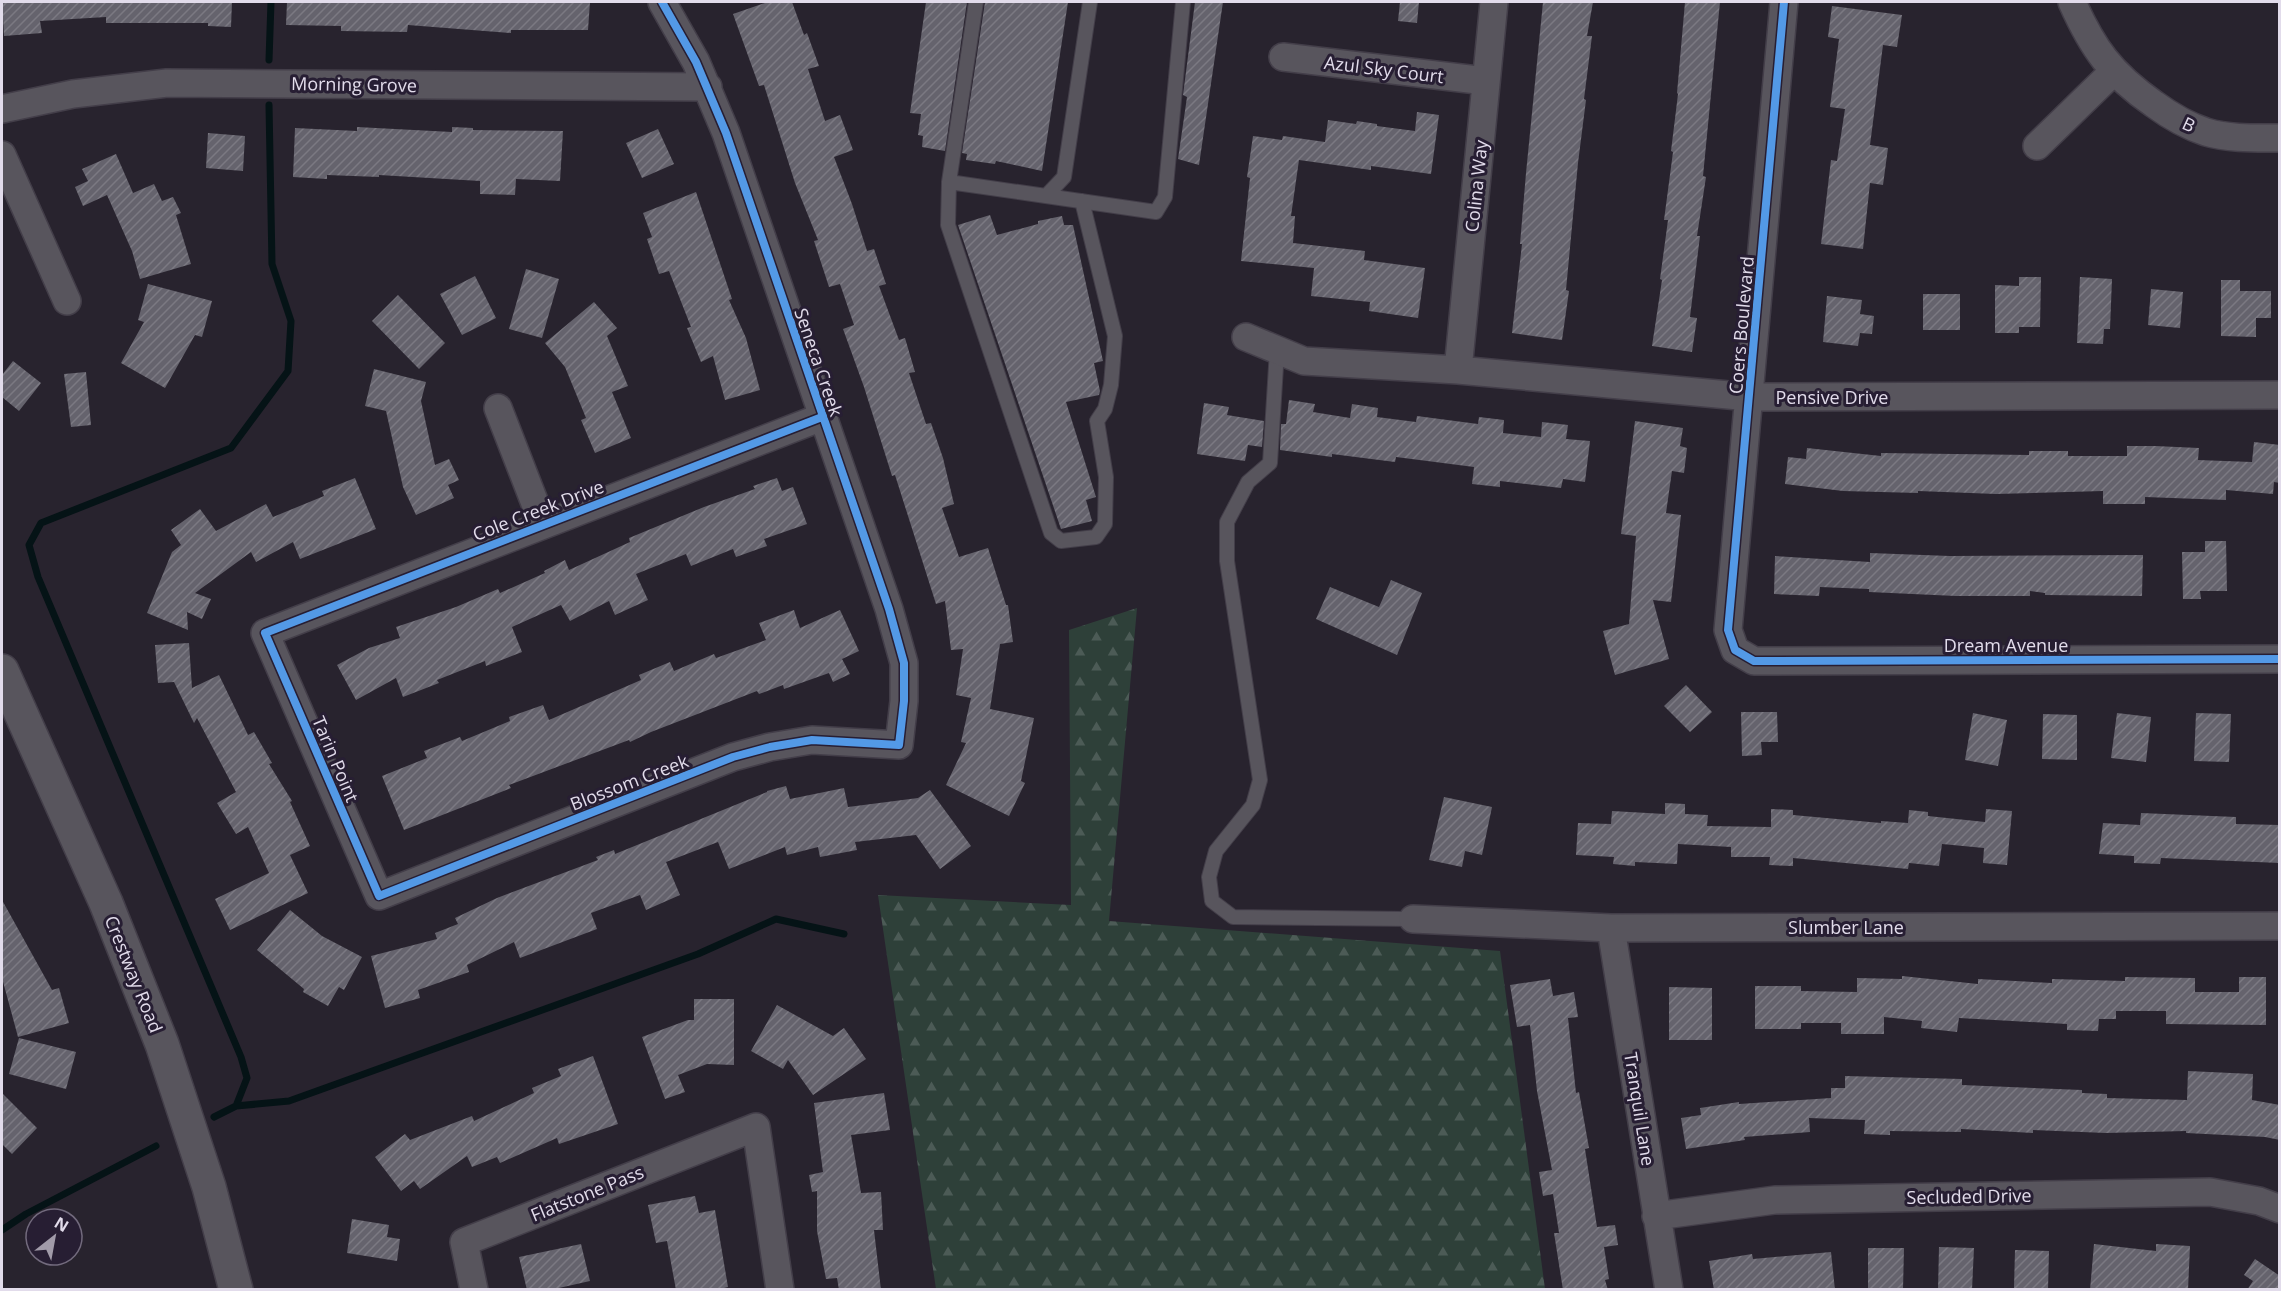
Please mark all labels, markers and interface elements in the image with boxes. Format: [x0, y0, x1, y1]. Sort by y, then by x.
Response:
street label: Azul Sky Court [1323, 50, 1445, 88]
street label: Morning Grove [291, 71, 417, 97]
street label: B [2179, 111, 2199, 137]
street label: Colina Way [1459, 138, 1493, 233]
street label: Coers Boulevard [1723, 255, 1759, 395]
street label: Seneca Creek [789, 305, 849, 420]
street label: Pensive Drive [1776, 385, 1888, 409]
street label: Cole Creek Drive [469, 474, 607, 546]
street label: Dream Avenue [1944, 633, 2068, 657]
street label: Tarin Point [307, 712, 365, 806]
street label: Blossom Creek [566, 748, 692, 816]
street label: Crestway Road [100, 912, 168, 1036]
street label: Slumber Lane [1788, 915, 1904, 939]
street label: Tranquil Lane [1619, 1050, 1661, 1168]
street label: Flatstone Pass [527, 1159, 647, 1227]
street label: Secluded Drive [1906, 1183, 2032, 1209]
north arrow [24, 1207, 84, 1267]
text: N [50, 1211, 73, 1237]

